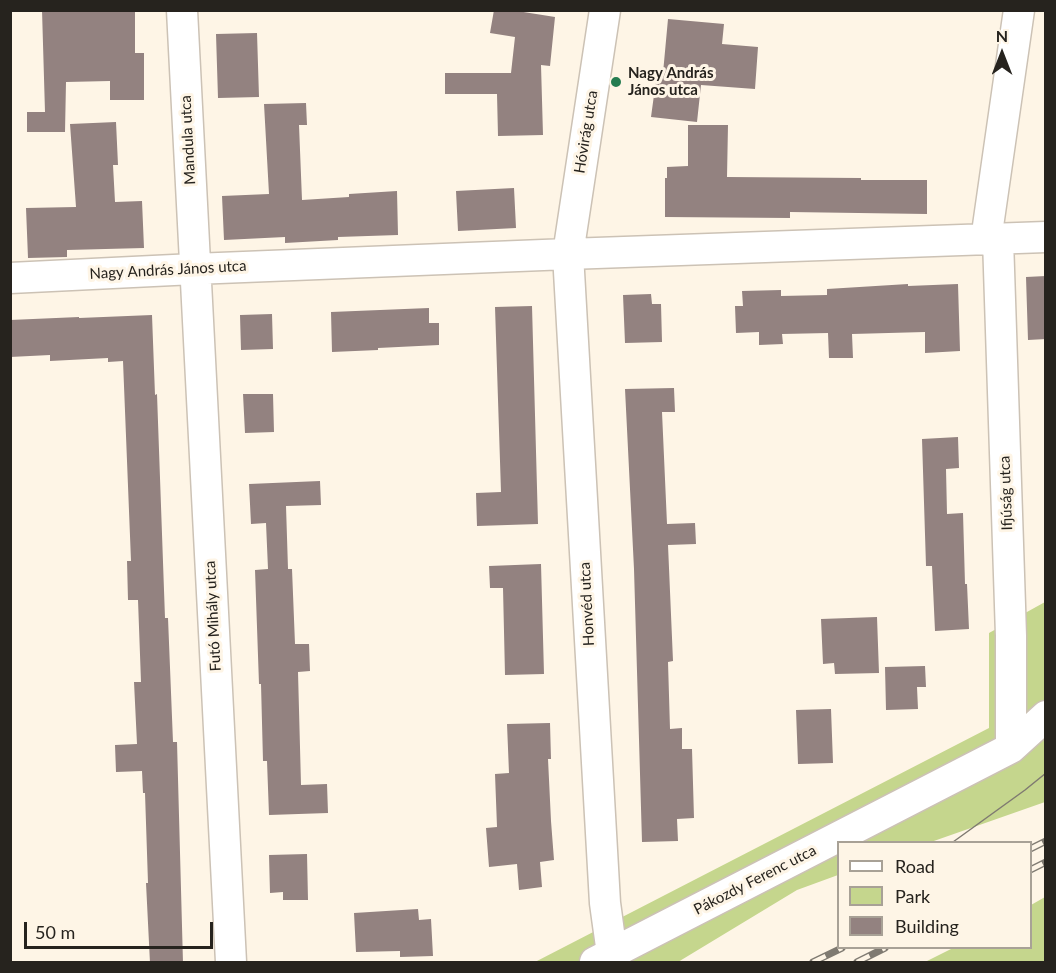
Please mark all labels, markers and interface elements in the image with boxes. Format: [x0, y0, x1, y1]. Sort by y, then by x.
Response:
north arrow [972, 24, 1032, 84]
text: N [996, 26, 1008, 45]
place label: Nagy András János utca [628, 64, 714, 99]
marker: Nagy András János utca [609, 75, 623, 89]
street label: Hóvirág utca [571, 89, 601, 175]
street label: Mandula utca [177, 95, 199, 185]
street label: Nagy András János utca [89, 257, 247, 283]
street label: Ifjúság utca [996, 455, 1016, 531]
street label: Futó Mihály utca [201, 560, 225, 672]
street label: Honvéd utca [576, 562, 598, 646]
street label: Pákozdy Ferenc utca [691, 841, 819, 919]
legend [837, 841, 1032, 949]
text: Road [895, 855, 935, 877]
text: Park [895, 885, 930, 907]
scale bar [27, 910, 216, 948]
text: Building [895, 915, 959, 937]
text: 50 m [35, 921, 75, 943]

